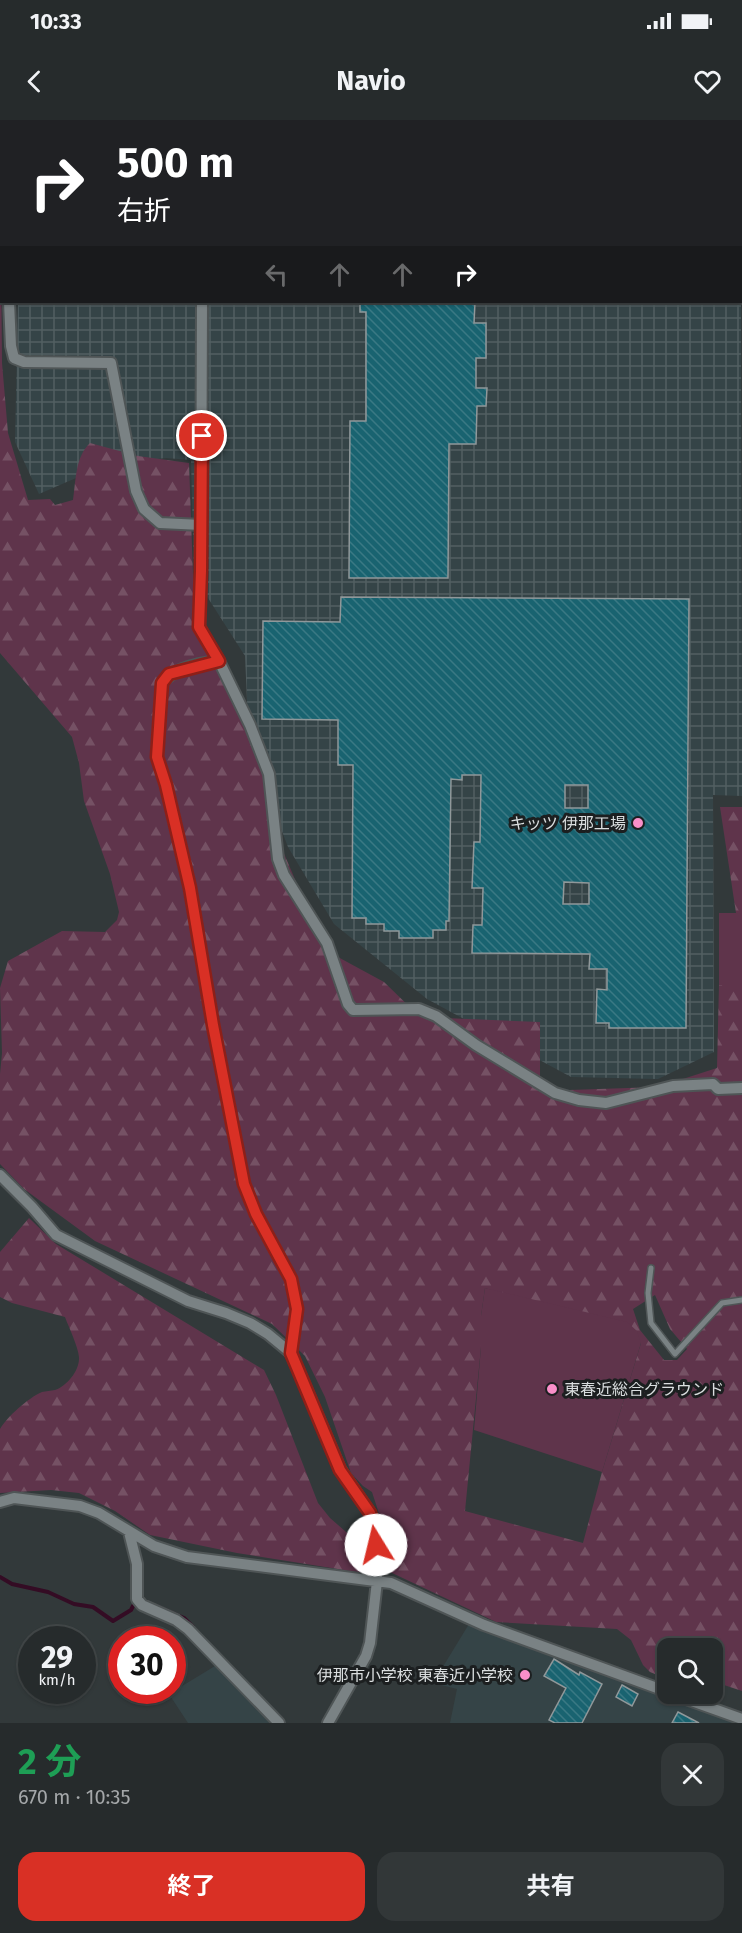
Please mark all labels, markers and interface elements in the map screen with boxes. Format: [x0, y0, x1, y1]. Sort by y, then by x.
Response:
text: 10:33 [30, 8, 82, 35]
icon: back [18, 65, 51, 98]
text: Navio [336, 65, 406, 97]
icon: heart [691, 65, 724, 98]
text: 500 m [117, 138, 234, 188]
icon: right [18, 144, 96, 222]
text: 右折 [117, 195, 171, 227]
icon: left [260, 258, 293, 291]
icon: ahead [323, 258, 356, 291]
icon: ahead [386, 258, 419, 291]
icon: right [449, 258, 482, 291]
pin [176, 410, 227, 461]
icon: arrive [185, 419, 218, 452]
place label: キッツ 伊那工場 [510, 814, 626, 833]
marker: キッツ 伊那工場 [631, 816, 645, 830]
place label: 東春近総合グラウンド [564, 1380, 724, 1399]
marker: 東春近総合グラウンド [545, 1382, 559, 1396]
position arrow [344, 1513, 408, 1577]
speed limit sign: 30 [108, 1626, 186, 1704]
map controls [657, 1638, 723, 1704]
button: search [657, 1638, 723, 1704]
text: 29 [41, 1640, 73, 1676]
place label: 伊那市小学校 東春近小学校 [317, 1666, 513, 1685]
marker: 伊那市小学校 東春近小学校 [518, 1668, 532, 1682]
text: km/h [38, 1671, 76, 1689]
text: 2 分 [18, 1740, 81, 1784]
button: close [661, 1743, 724, 1806]
text: 670 m · 10:35 [18, 1785, 131, 1809]
button: 終了 [18, 1852, 365, 1921]
button: 共有 [377, 1852, 724, 1921]

